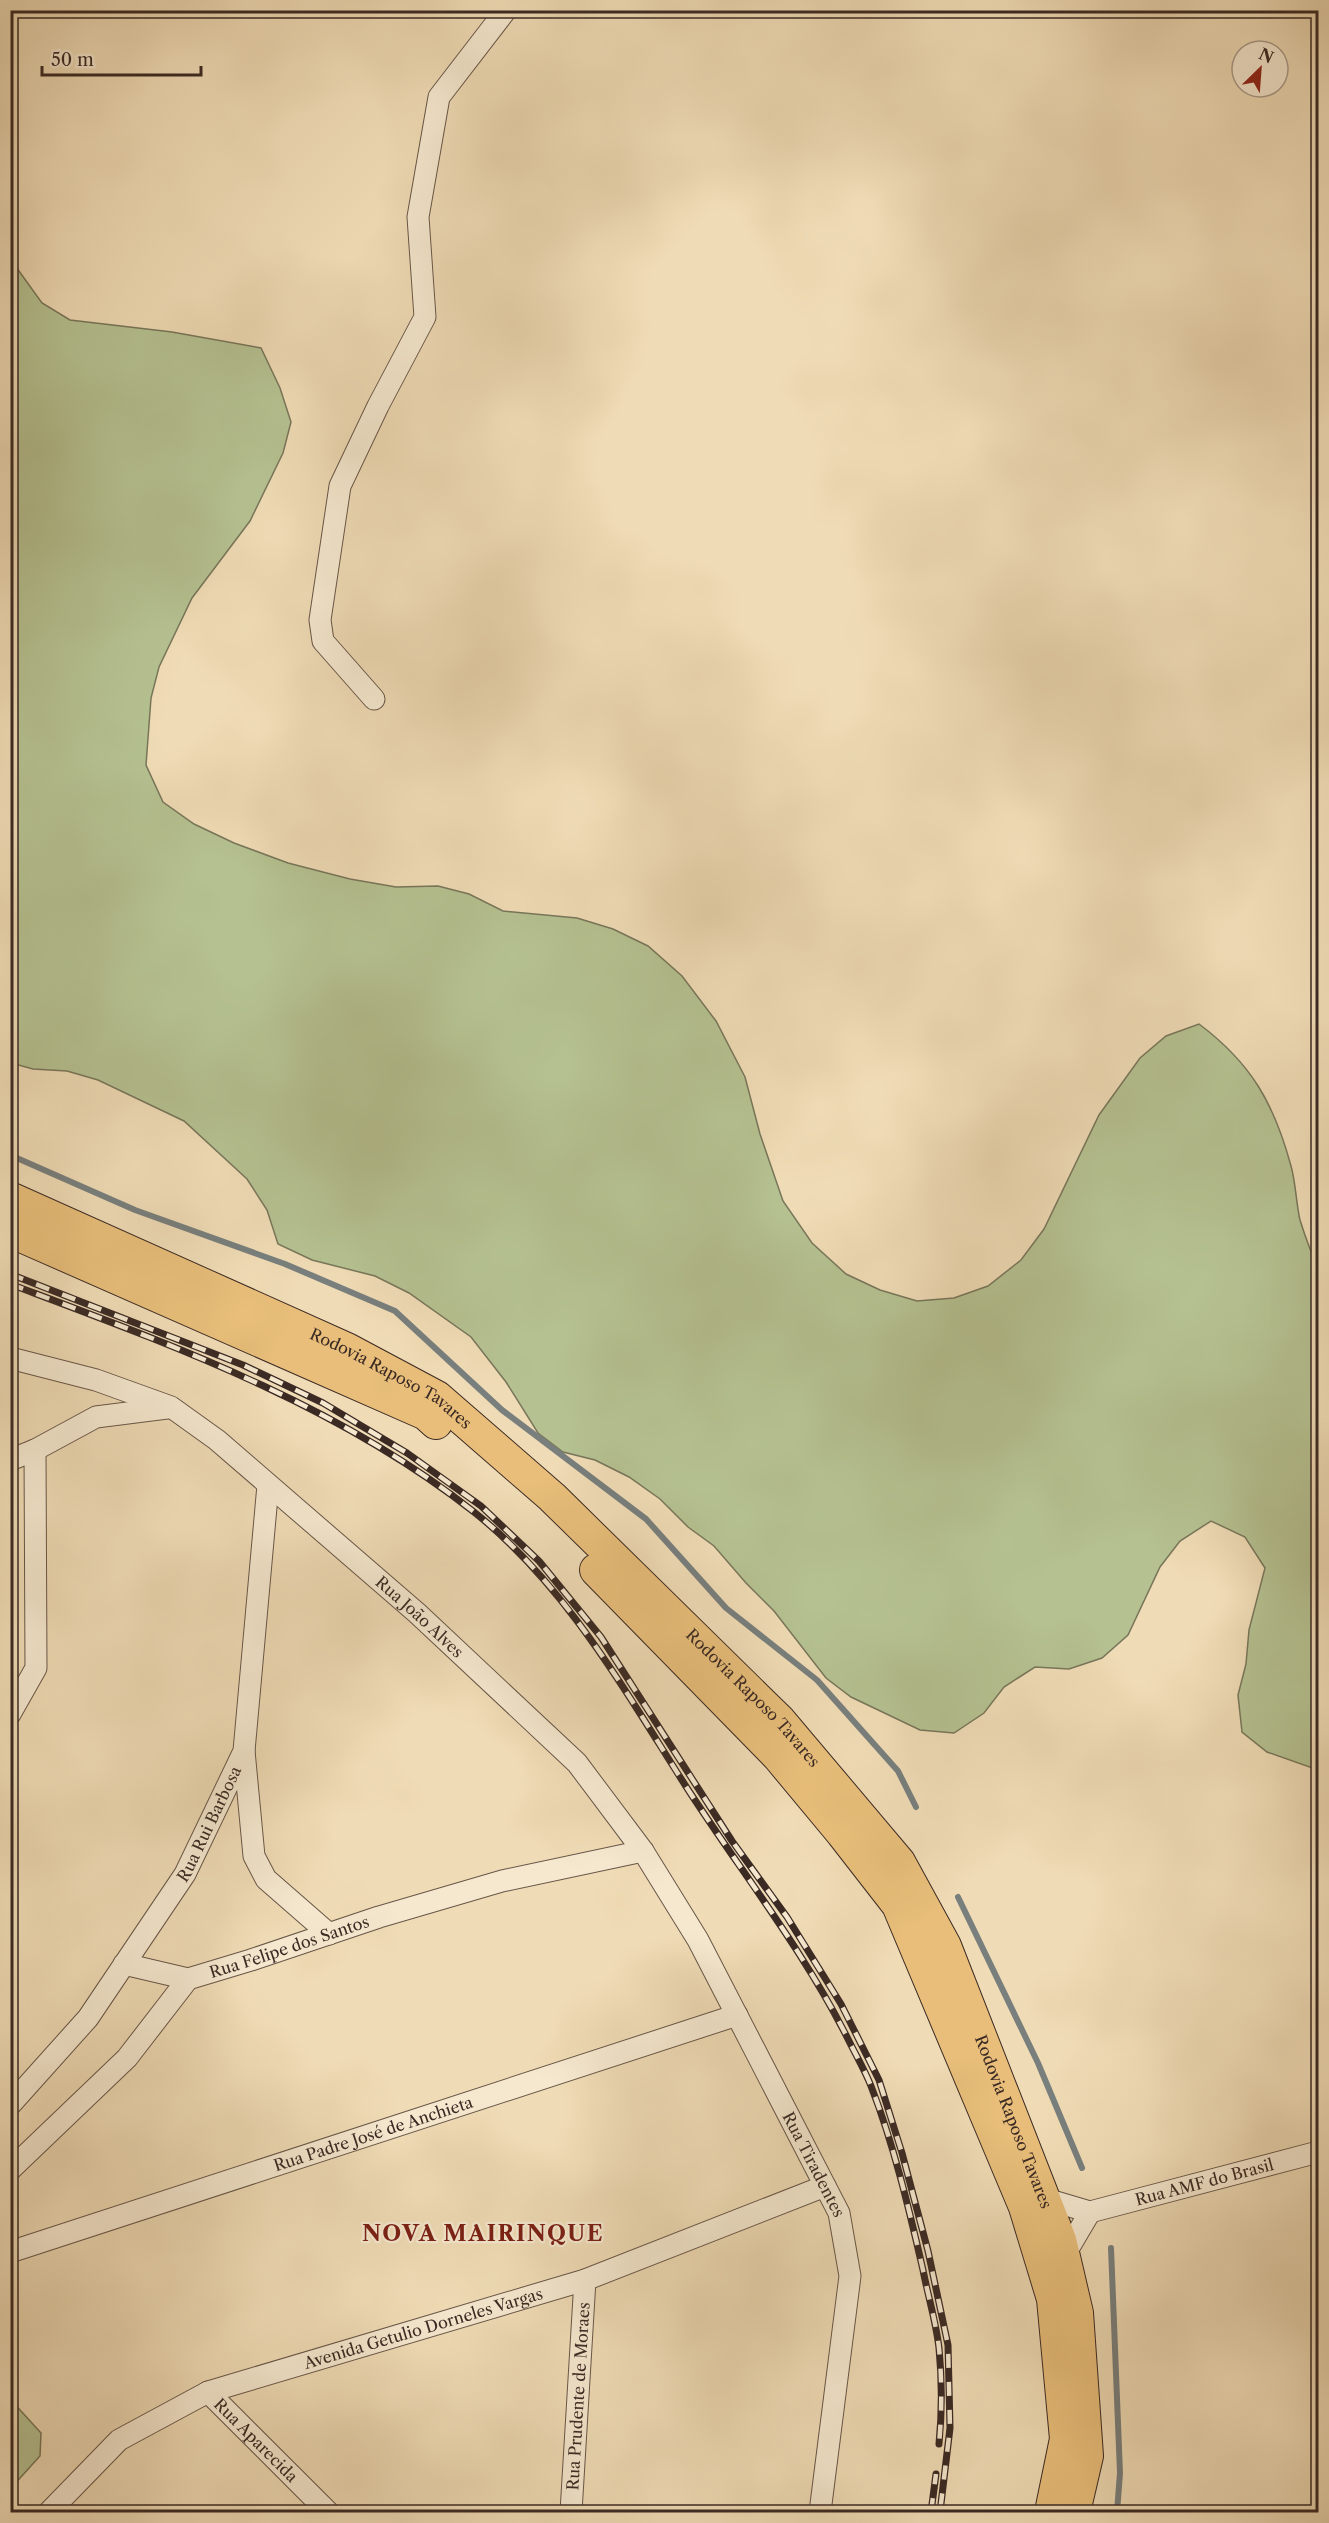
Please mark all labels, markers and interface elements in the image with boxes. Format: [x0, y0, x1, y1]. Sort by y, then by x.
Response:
scale bar [42, 39, 201, 77]
north arrow [1230, 39, 1290, 99]
text: N [1256, 43, 1277, 67]
text: 50 m [51, 49, 94, 71]
street label: Rodovia Raposo Tavares [307, 1324, 476, 1433]
street label: Rua João Alves [372, 1572, 468, 1662]
street label: Rodovia Raposo Tavares [682, 1624, 824, 1771]
street label: Rua Rui Barbosa [173, 1762, 246, 1886]
street label: Rua Felipe dos Santos [207, 1911, 372, 1982]
street label: Rodovia Raposo Tavares [971, 2032, 1057, 2211]
street label: Rua Padre José de Anchieta [271, 2092, 476, 2175]
street label: Rua Tiradentes [778, 2108, 849, 2220]
street label: Rua AMF do Brasil [1133, 2154, 1276, 2210]
district label: NOVA MAIRINQUE [362, 2220, 604, 2247]
street label: Avenida Getulio Dorneles Vargas [300, 2283, 545, 2373]
street label: Rua Prudente de Moraes [562, 2301, 594, 2491]
street label: Rua Aparecida [210, 2394, 303, 2487]

